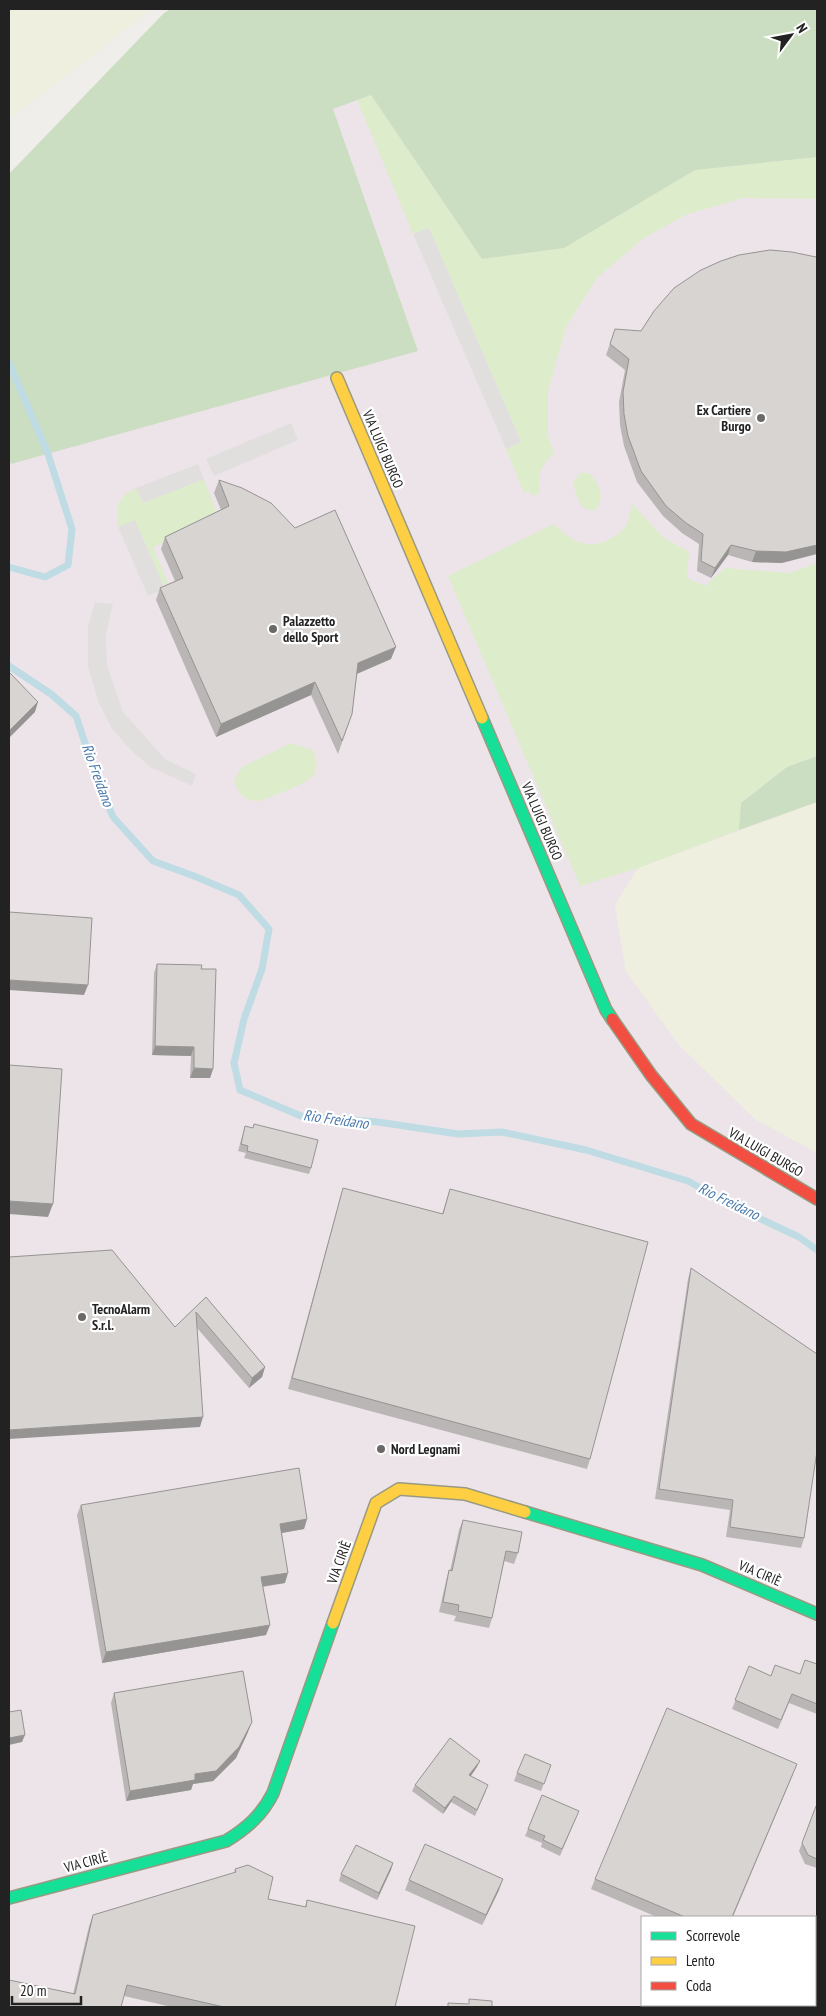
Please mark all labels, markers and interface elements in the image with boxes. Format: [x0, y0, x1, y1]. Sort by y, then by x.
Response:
north arrow [766, 10, 816, 60]
text: N [792, 20, 812, 36]
place label: Ex Cartiere Burgo [697, 401, 751, 435]
street label: VIA LUIGI BURGO [358, 406, 408, 491]
marker: Ex Cartiere Burgo [755, 412, 767, 424]
place label: Palazzetto dello Sport [283, 612, 338, 646]
marker: Palazzetto dello Sport [267, 623, 279, 635]
water label: Rio Freidano [78, 741, 119, 810]
street label: VIA LUIGI BURGO [517, 778, 567, 863]
water label: Rio Freidano [302, 1105, 371, 1133]
street label: VIA LUIGI BURGO [725, 1123, 807, 1181]
water label: Rio Freidano [695, 1178, 764, 1225]
place label: TecnoAlarm S.r.l. [92, 1300, 150, 1334]
marker: TecnoAlarm S.r.l. [76, 1311, 88, 1323]
place label: Nord Legnami [391, 1440, 460, 1458]
marker: Nord Legnami [375, 1443, 387, 1455]
street label: VIA CIRIÈ [323, 1538, 355, 1587]
street label: VIA CIRIÈ [735, 1556, 784, 1590]
street label: VIA CIRIÈ [61, 1848, 110, 1877]
legend [641, 1916, 816, 2006]
text: Scorrevole [686, 1926, 740, 1945]
text: Lento [686, 1951, 715, 1970]
scale bar [12, 1974, 81, 2006]
text: Coda [686, 1976, 711, 1995]
text: 20 m [20, 1981, 46, 2000]

